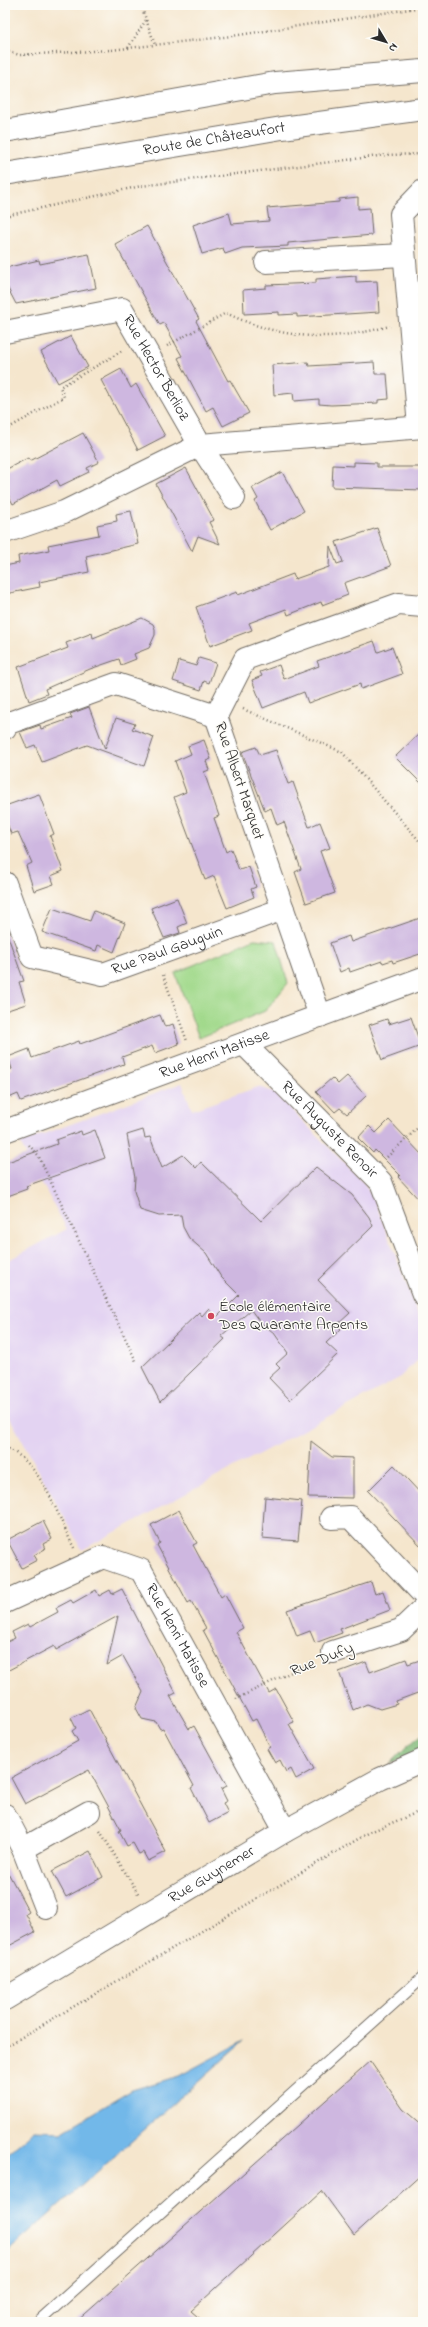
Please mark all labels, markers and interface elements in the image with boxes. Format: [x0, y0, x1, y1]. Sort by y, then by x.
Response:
north arrow [366, 22, 406, 62]
text: N [384, 40, 402, 55]
street label: Route de Châteaufort [141, 116, 287, 163]
street label: Rue Hector Berlioz [116, 310, 196, 426]
street label: Rue Albert Marquet [208, 719, 271, 844]
street label: Rue Paul Gauguin [108, 920, 226, 982]
street label: Rue Henri Matisse [156, 1023, 274, 1085]
street label: Rue Auguste Renoir [275, 1076, 383, 1184]
place label: École élémentaire Des Quarante Arpents [218, 1295, 368, 1337]
marker: École élémentaire Des Quarante Arpents [206, 1311, 216, 1321]
street label: Rue Henri Matisse [139, 1579, 216, 1693]
street label: Rue Dufy [287, 1636, 357, 1684]
street label: Rue Guynemer [164, 1840, 259, 1910]

